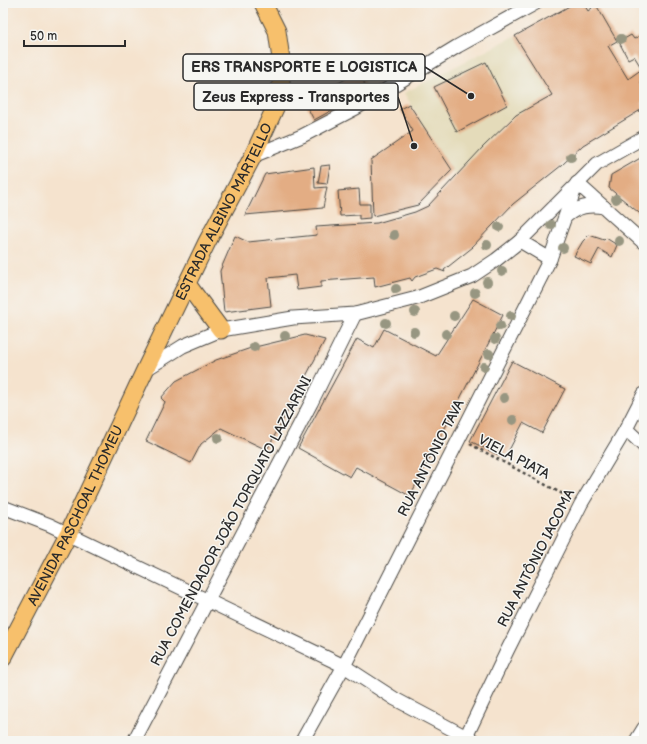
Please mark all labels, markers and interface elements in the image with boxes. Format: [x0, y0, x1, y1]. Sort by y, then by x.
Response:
scale bar [24, 22, 125, 48]
text: 50 m [30, 29, 57, 44]
callout: ERS TRANSPORTE E LOGISTICA [183, 54, 425, 81]
text: ERS TRANSPORTE E LOGISTICA [191, 58, 418, 77]
callout: Zeus Express - Transportes [194, 83, 398, 110]
text: Zeus Express - Transportes [202, 88, 390, 107]
street label: ESTRADA ALBINO MARTELLO [172, 120, 276, 303]
street label: RUA COMENDADOR JOÃO TORQUATO LAZZARINI [146, 373, 315, 669]
street label: RUA ANTÔNIO TAVA [393, 396, 468, 519]
street label: AVENIDA PASCHOAL THOMEU [24, 422, 126, 608]
street label: VIELA PIATA [475, 431, 553, 483]
street label: RUA ANTÔNIO IACOMA [493, 485, 578, 630]

